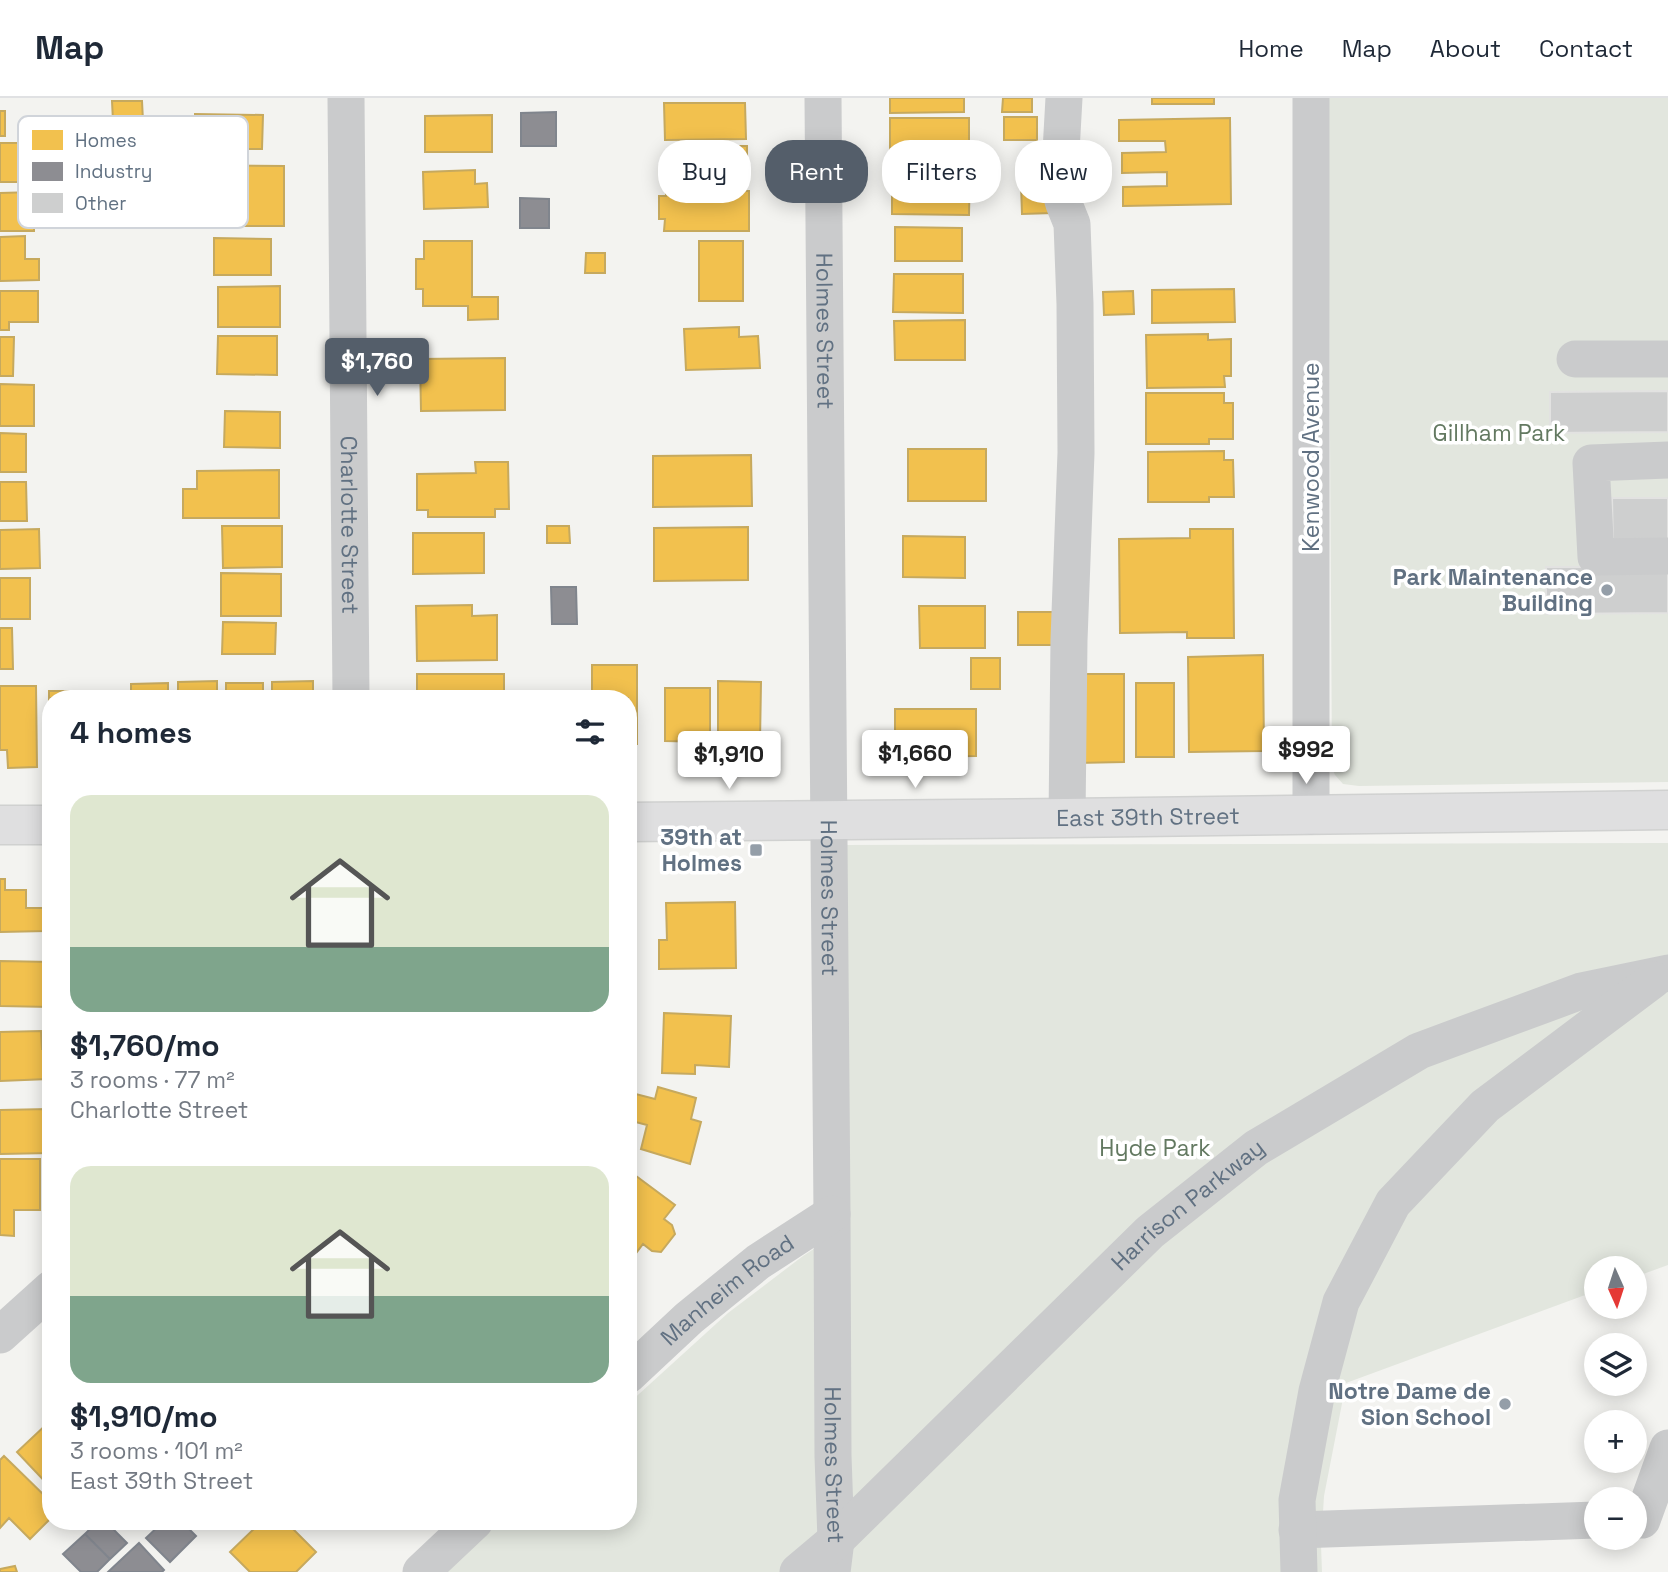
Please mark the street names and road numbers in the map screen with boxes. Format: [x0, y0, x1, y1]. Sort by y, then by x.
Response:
street label: Holmes Street [809, 252, 841, 409]
street label: Kenwood Avenue [1296, 362, 1326, 552]
street label: Charlotte Street [334, 436, 365, 614]
street label: East 39th Street [1056, 801, 1240, 833]
street label: Holmes Street [814, 819, 845, 976]
street label: Harrison Parkway [1105, 1132, 1271, 1277]
street label: Manheim Road [654, 1228, 800, 1352]
street label: Holmes Street [818, 1387, 851, 1544]

